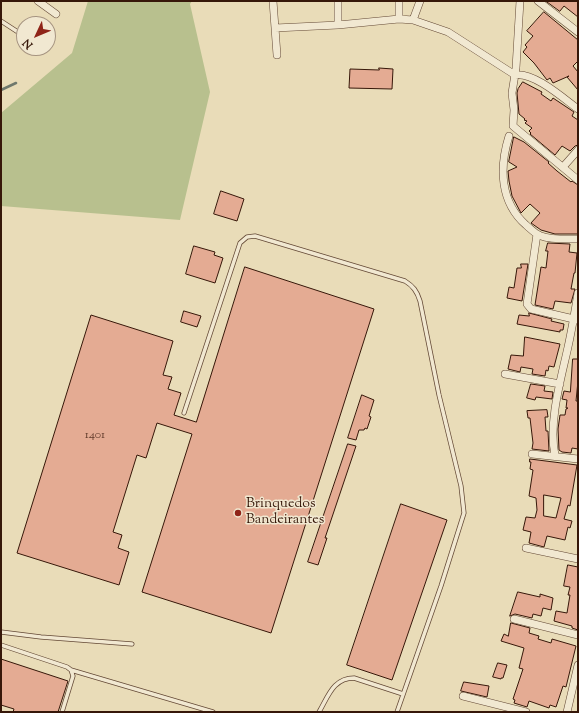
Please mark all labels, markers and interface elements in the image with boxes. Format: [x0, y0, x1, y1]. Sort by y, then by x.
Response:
north arrow [16, 16, 56, 56]
text: N [19, 35, 37, 52]
house number: 1401 [85, 429, 105, 443]
place label: Brinquedos Bandeirantes [246, 497, 324, 530]
marker: Brinquedos Bandeirantes [233, 508, 243, 518]

